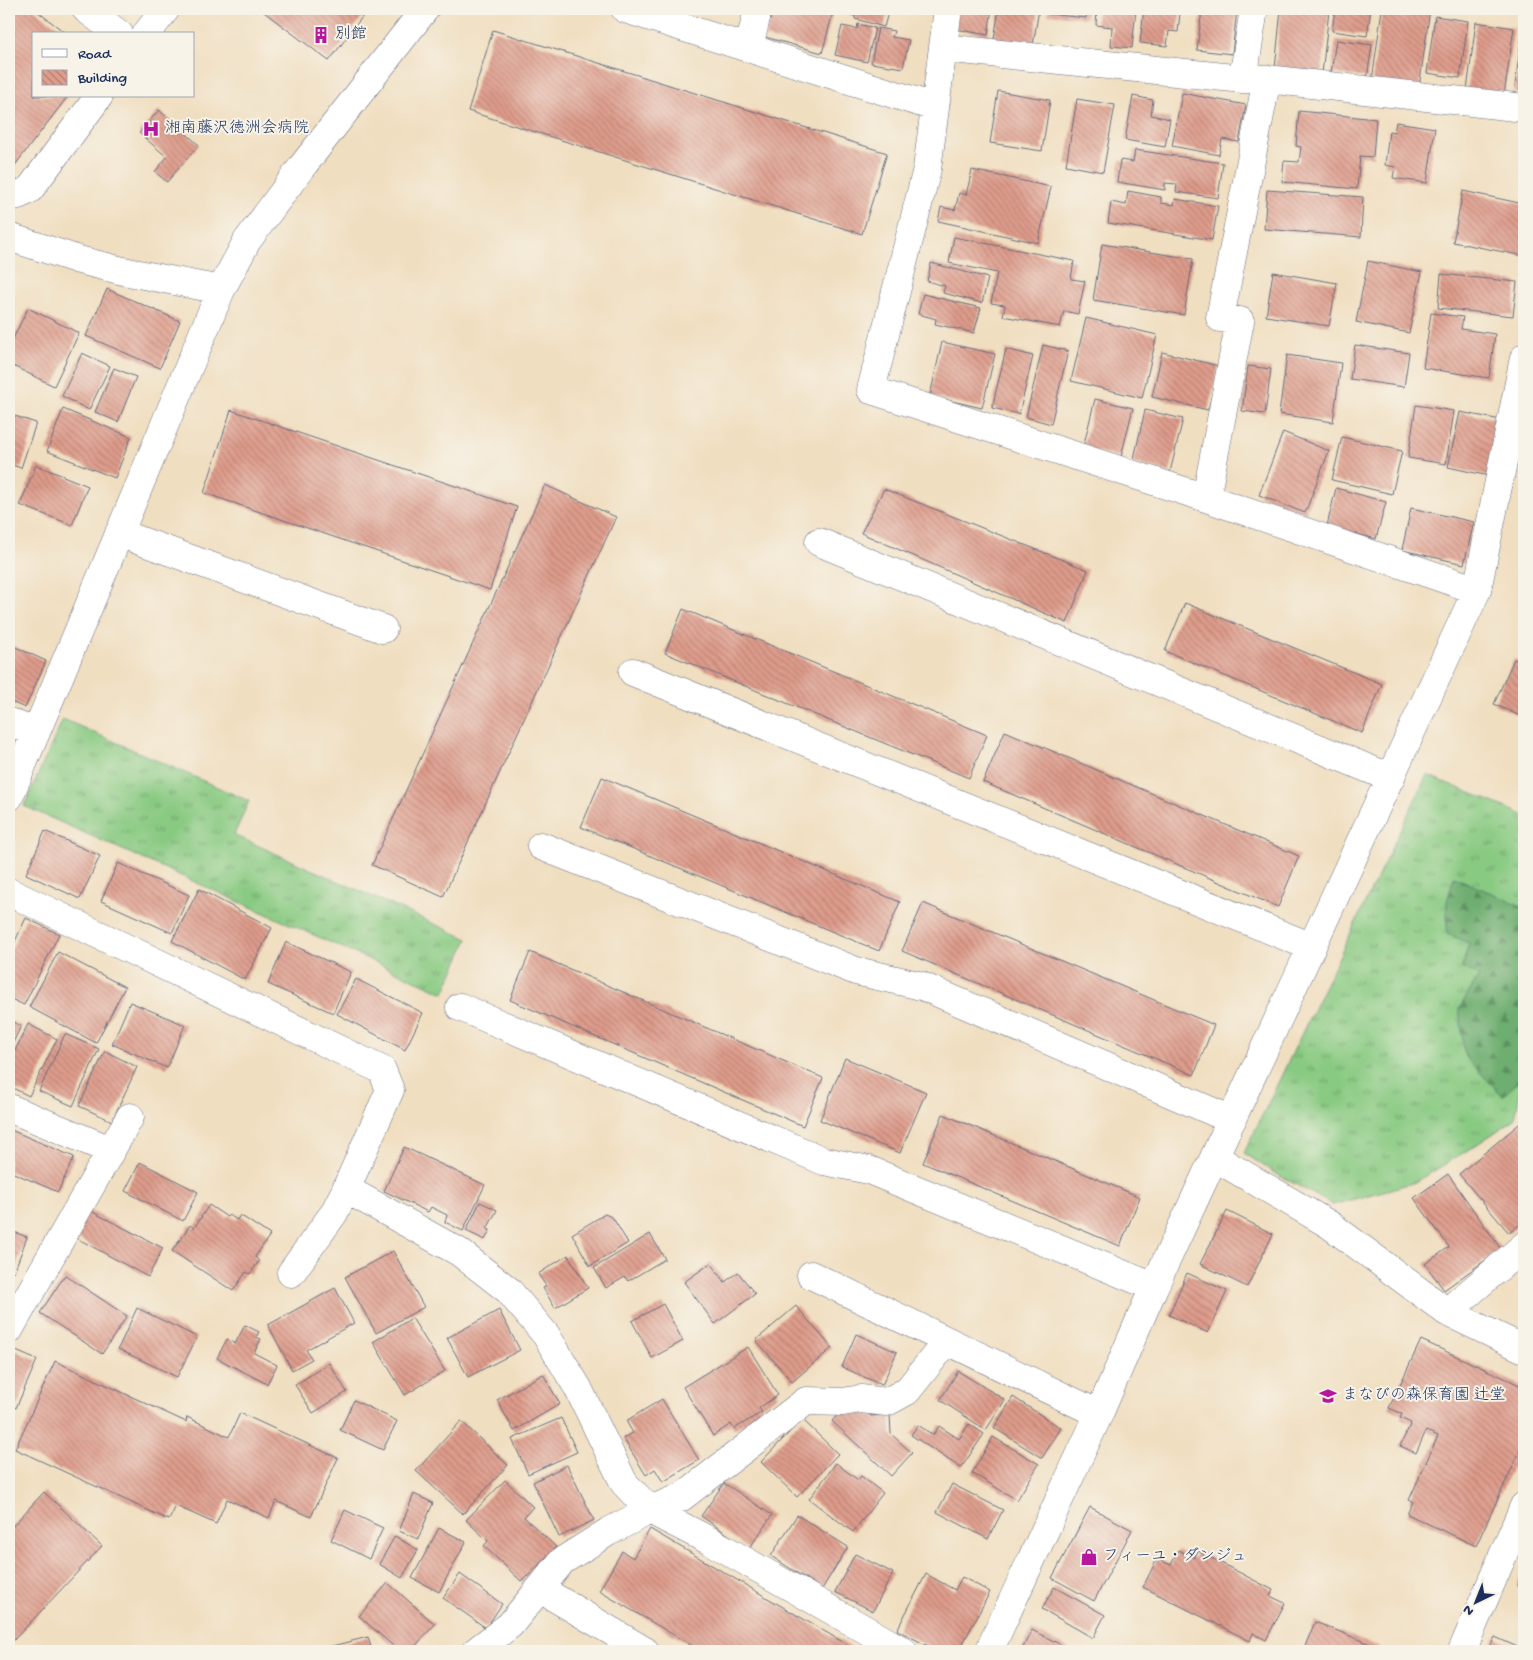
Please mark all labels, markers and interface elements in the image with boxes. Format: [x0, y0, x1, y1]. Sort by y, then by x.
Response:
building icon: 別館 [311, 25, 331, 45]
place label: 別館 [335, 25, 367, 45]
legend [32, 32, 195, 98]
text: Road [78, 46, 112, 64]
text: Building [77, 70, 127, 88]
place label: 湘南藤沢徳洲会病院 [165, 118, 309, 139]
hospital icon: 湘南藤沢徳洲会病院 [141, 119, 161, 139]
place label: まなびの森保育園 辻堂 [1342, 1385, 1506, 1406]
school or university icon: まなびの森保育園 辻堂 [1318, 1386, 1338, 1406]
shop icon: フィーユ・ダンジュ [1079, 1547, 1099, 1567]
place label: フィーユ・ダンジュ [1103, 1547, 1247, 1567]
north arrow [1450, 1578, 1500, 1628]
text: N [1460, 1600, 1478, 1619]

